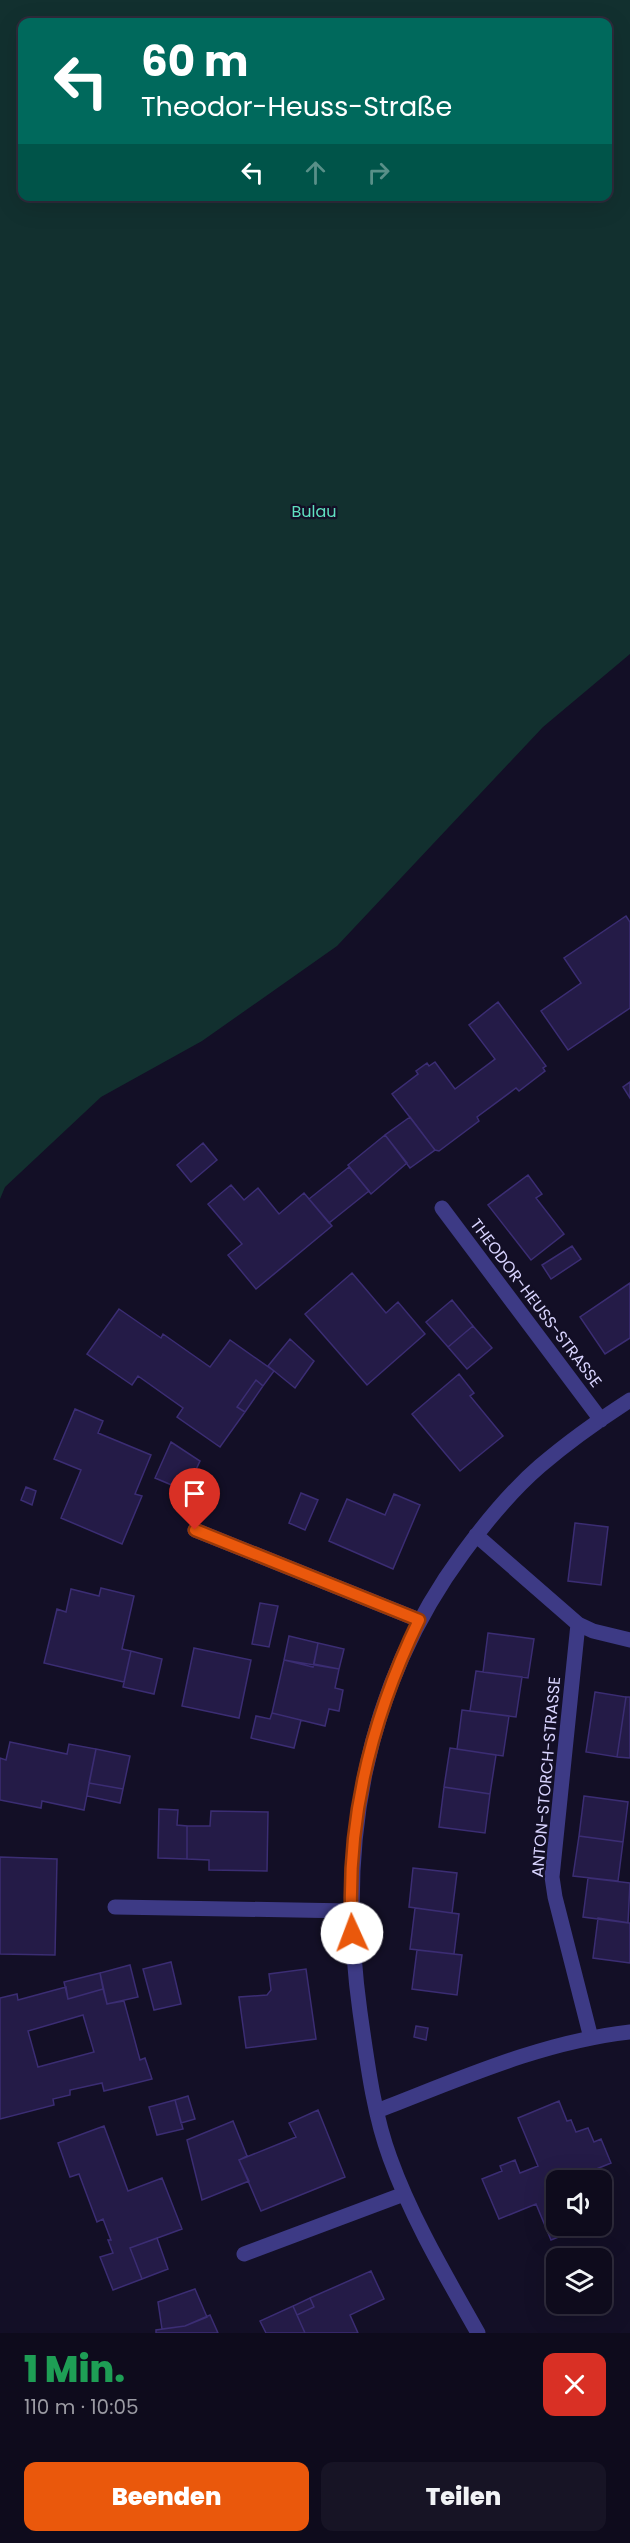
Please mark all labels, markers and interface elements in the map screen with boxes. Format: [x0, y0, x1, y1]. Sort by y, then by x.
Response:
text: 60 m [141, 32, 249, 91]
icon: left [42, 42, 120, 120]
text: Theodor-Heuss-Straße [141, 88, 452, 125]
icon: left [236, 156, 269, 189]
icon: ahead [299, 156, 332, 189]
icon: right [362, 156, 395, 189]
park label: Bulau [291, 500, 337, 523]
street label: THEODOR-HEUSS-STRASSE [465, 1214, 607, 1392]
pin [169, 1468, 220, 1530]
icon: arrive [178, 1477, 211, 1510]
street label: ANTON-STORCH-STRASSE [526, 1676, 566, 1878]
position arrow [320, 1901, 384, 1965]
map controls [546, 2170, 612, 2314]
button: sound [546, 2170, 612, 2236]
button: layers [546, 2248, 612, 2314]
text: 1 Min. [24, 2344, 125, 2395]
button: close [543, 2353, 606, 2416]
text: 110 m · 10:05 [24, 2393, 139, 2421]
button: Beenden [24, 2462, 309, 2531]
button: Teilen [321, 2462, 606, 2531]

